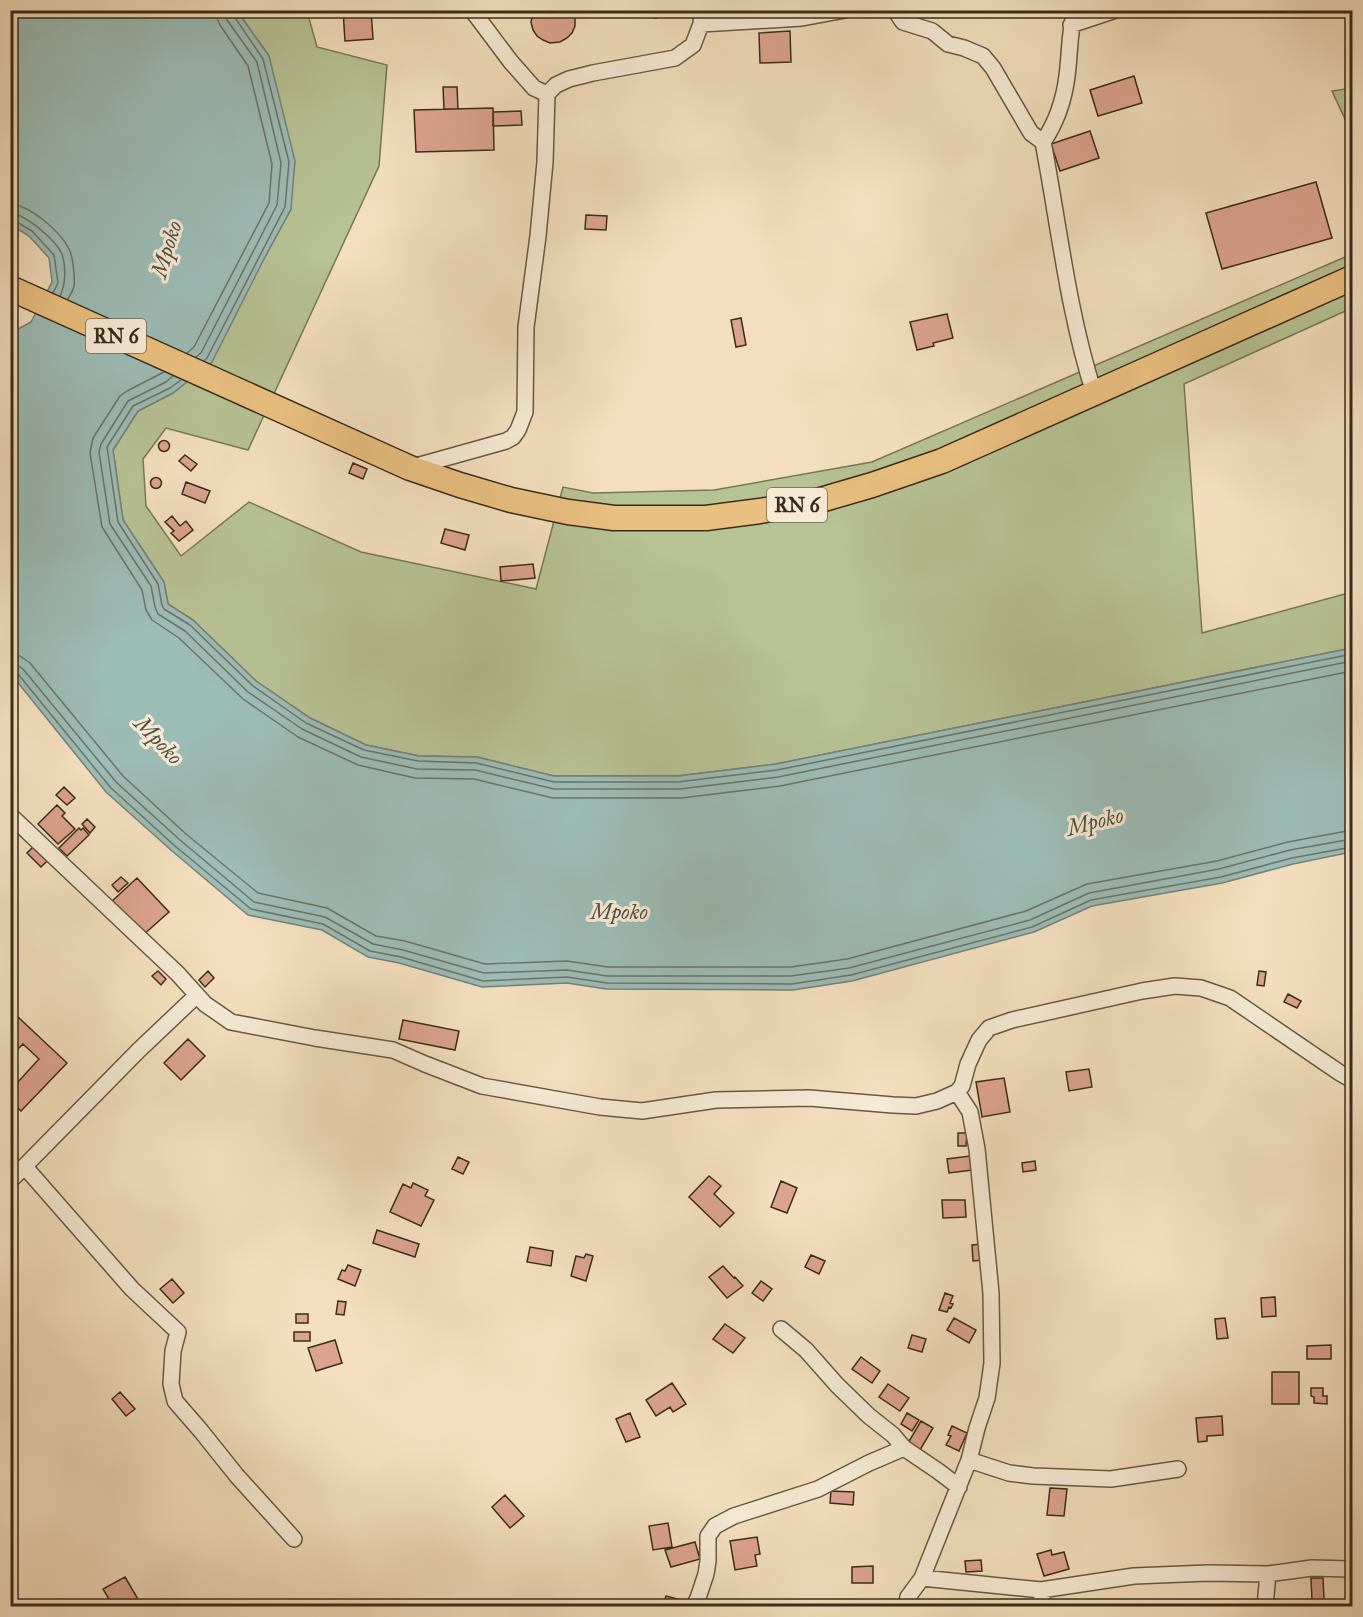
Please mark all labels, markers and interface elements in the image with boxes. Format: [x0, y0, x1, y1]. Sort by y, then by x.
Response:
water label: Mpoko [145, 218, 188, 283]
road number: RN 6 [86, 319, 146, 353]
road number: RN 6 [767, 488, 827, 522]
water label: Mpoko [128, 709, 188, 770]
water label: Mpoko [1062, 801, 1126, 842]
water label: Mpoko [588, 898, 648, 925]

